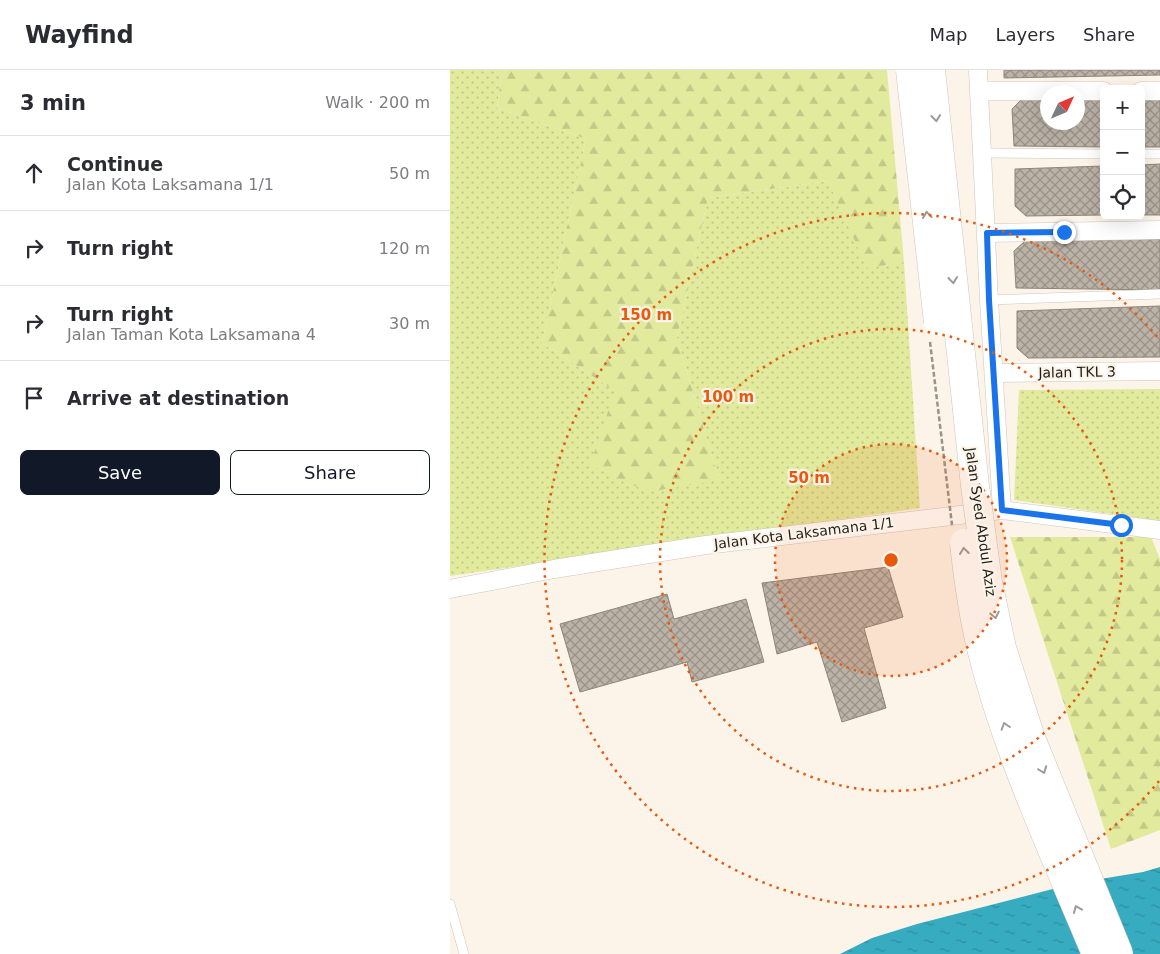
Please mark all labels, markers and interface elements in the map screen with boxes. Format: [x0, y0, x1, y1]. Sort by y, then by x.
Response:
text: Wayfind [25, 21, 134, 49]
text: Map [929, 24, 967, 45]
text: Layers [995, 24, 1055, 45]
text: Share [1083, 24, 1135, 45]
north arrow [1040, 85, 1085, 130]
map controls [1100, 85, 1145, 220]
button: + [1100, 85, 1145, 130]
text: 3 min [20, 91, 86, 115]
text: Walk · 200 m [325, 93, 430, 112]
one-way arrow [931, 115, 942, 123]
button: − [1100, 130, 1145, 175]
text: Continue [67, 153, 163, 175]
icon: ahead [20, 159, 48, 187]
text: 50 m [389, 164, 430, 183]
text: Jalan Kota Laksamana 1/1 [67, 175, 274, 194]
button: locate [1100, 175, 1145, 220]
one-way arrow [921, 211, 932, 219]
route end [1053, 221, 1076, 244]
icon: right [20, 234, 48, 262]
text: Turn right [67, 237, 173, 259]
text: 120 m [379, 239, 430, 258]
one-way arrow [947, 276, 958, 284]
text: Turn right [67, 303, 173, 325]
text: 150 m [620, 306, 672, 324]
icon: right [20, 309, 48, 337]
text: 30 m [389, 314, 430, 333]
text: Jalan Taman Kota Laksamana 4 [67, 325, 316, 344]
street label: Jalan TKL 3 [1037, 363, 1116, 381]
icon: arrive [20, 384, 48, 412]
text: Arrive at destination [67, 387, 289, 409]
text: 100 m [702, 388, 754, 406]
street label: Jalan Syed Abdul Aziz [962, 445, 999, 598]
button: Save [20, 450, 220, 495]
button: Share [230, 450, 430, 495]
text: 50 m [788, 469, 830, 487]
street label: Jalan Kota Laksamana 1/1 [712, 514, 895, 552]
route start [1110, 514, 1133, 537]
one-way arrow [960, 546, 970, 555]
centre of rings [882, 551, 900, 569]
one-way arrow [989, 610, 1000, 619]
one-way arrow [1000, 722, 1010, 730]
one-way arrow [1037, 765, 1047, 774]
one-way arrow [1073, 905, 1084, 914]

